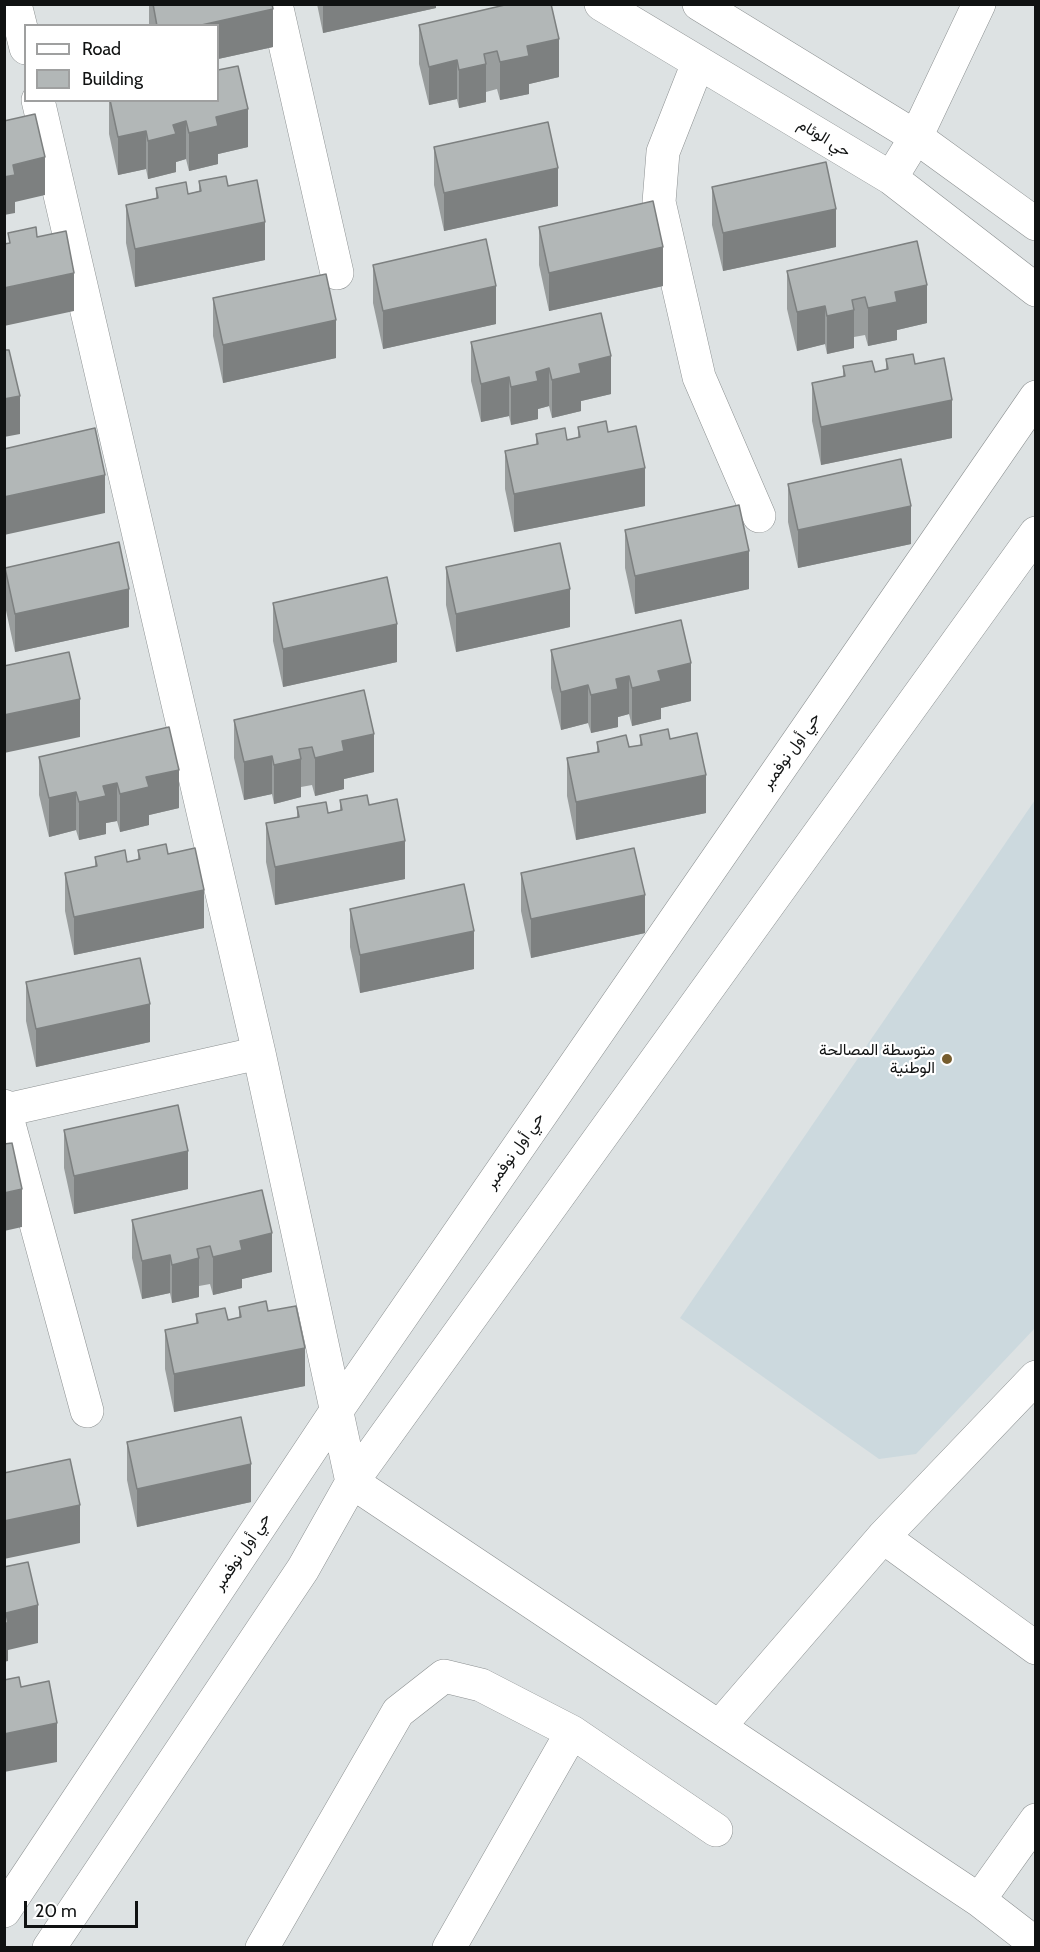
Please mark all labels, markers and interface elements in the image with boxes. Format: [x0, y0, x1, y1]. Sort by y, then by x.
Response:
legend [24, 24, 219, 102]
text: Road [82, 38, 121, 60]
text: Building [82, 68, 143, 90]
street label: حي الوئام [794, 115, 854, 161]
street label: حي أول نوفمبر [758, 709, 824, 793]
place label: متوسطة المصالحة الوطنية [819, 1040, 935, 1078]
marker: متوسطة المصالحة الوطنية [940, 1052, 954, 1066]
street label: حي أول نوفمبر [482, 1109, 548, 1193]
street label: حي أول نوفمبر [209, 1510, 275, 1594]
scale bar [27, 1889, 141, 1927]
text: 20 m [35, 1900, 77, 1922]

